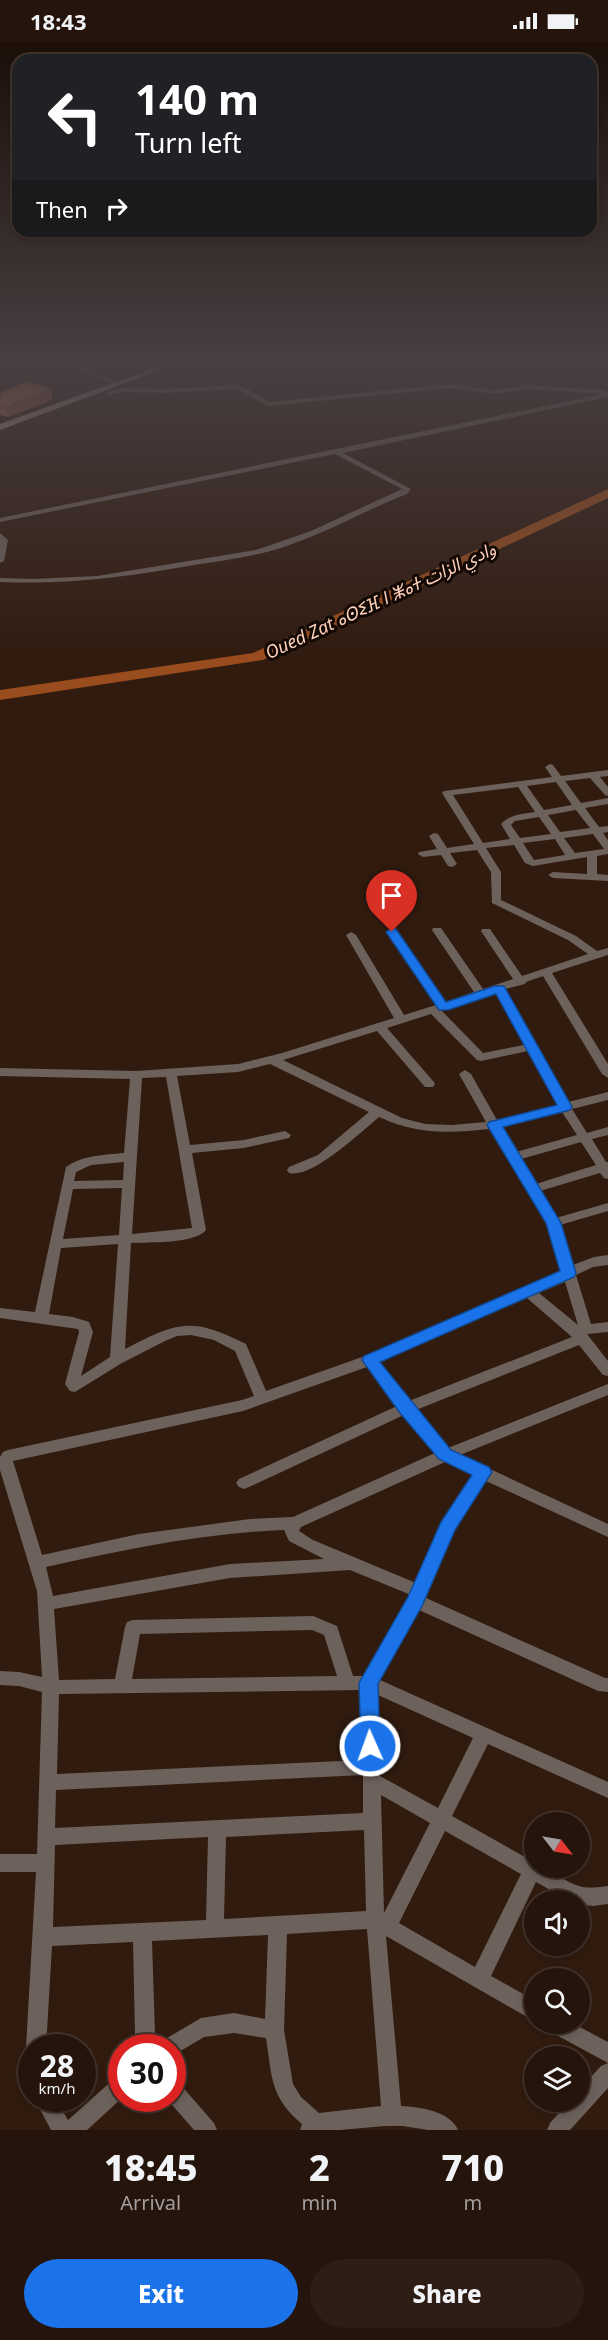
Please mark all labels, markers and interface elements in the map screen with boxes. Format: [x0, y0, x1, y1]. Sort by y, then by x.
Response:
text: 18:43 [30, 6, 87, 36]
text: 140 m [135, 70, 259, 127]
icon: left [36, 78, 114, 156]
text: Turn left [135, 124, 241, 161]
icon: right [100, 192, 133, 225]
text: Then [36, 194, 88, 224]
water label: Oued Zat ⴰⵙⵉⴼ ⵏ ⵥⴰⵜ وادي الزات [261, 536, 500, 667]
pin [366, 870, 417, 932]
icon: arrive [375, 879, 408, 912]
position arrow [338, 1714, 402, 1778]
north arrow [524, 1812, 590, 1878]
map controls [524, 1812, 590, 2112]
button: sound [524, 1890, 590, 1956]
button: search [524, 1968, 590, 2034]
speed limit sign: 30 [108, 2034, 186, 2112]
text: 28 [40, 2045, 74, 2086]
button: layers [524, 2046, 590, 2112]
text: km/h [39, 2078, 75, 2098]
text: 18:45 [104, 2143, 197, 2192]
text: 2 [309, 2143, 330, 2192]
text: 710 [442, 2143, 504, 2192]
text: Arrival [120, 2189, 181, 2216]
text: min [301, 2189, 338, 2216]
text: m [463, 2189, 482, 2216]
button: Exit [24, 2259, 298, 2328]
button: Share [310, 2259, 584, 2328]

